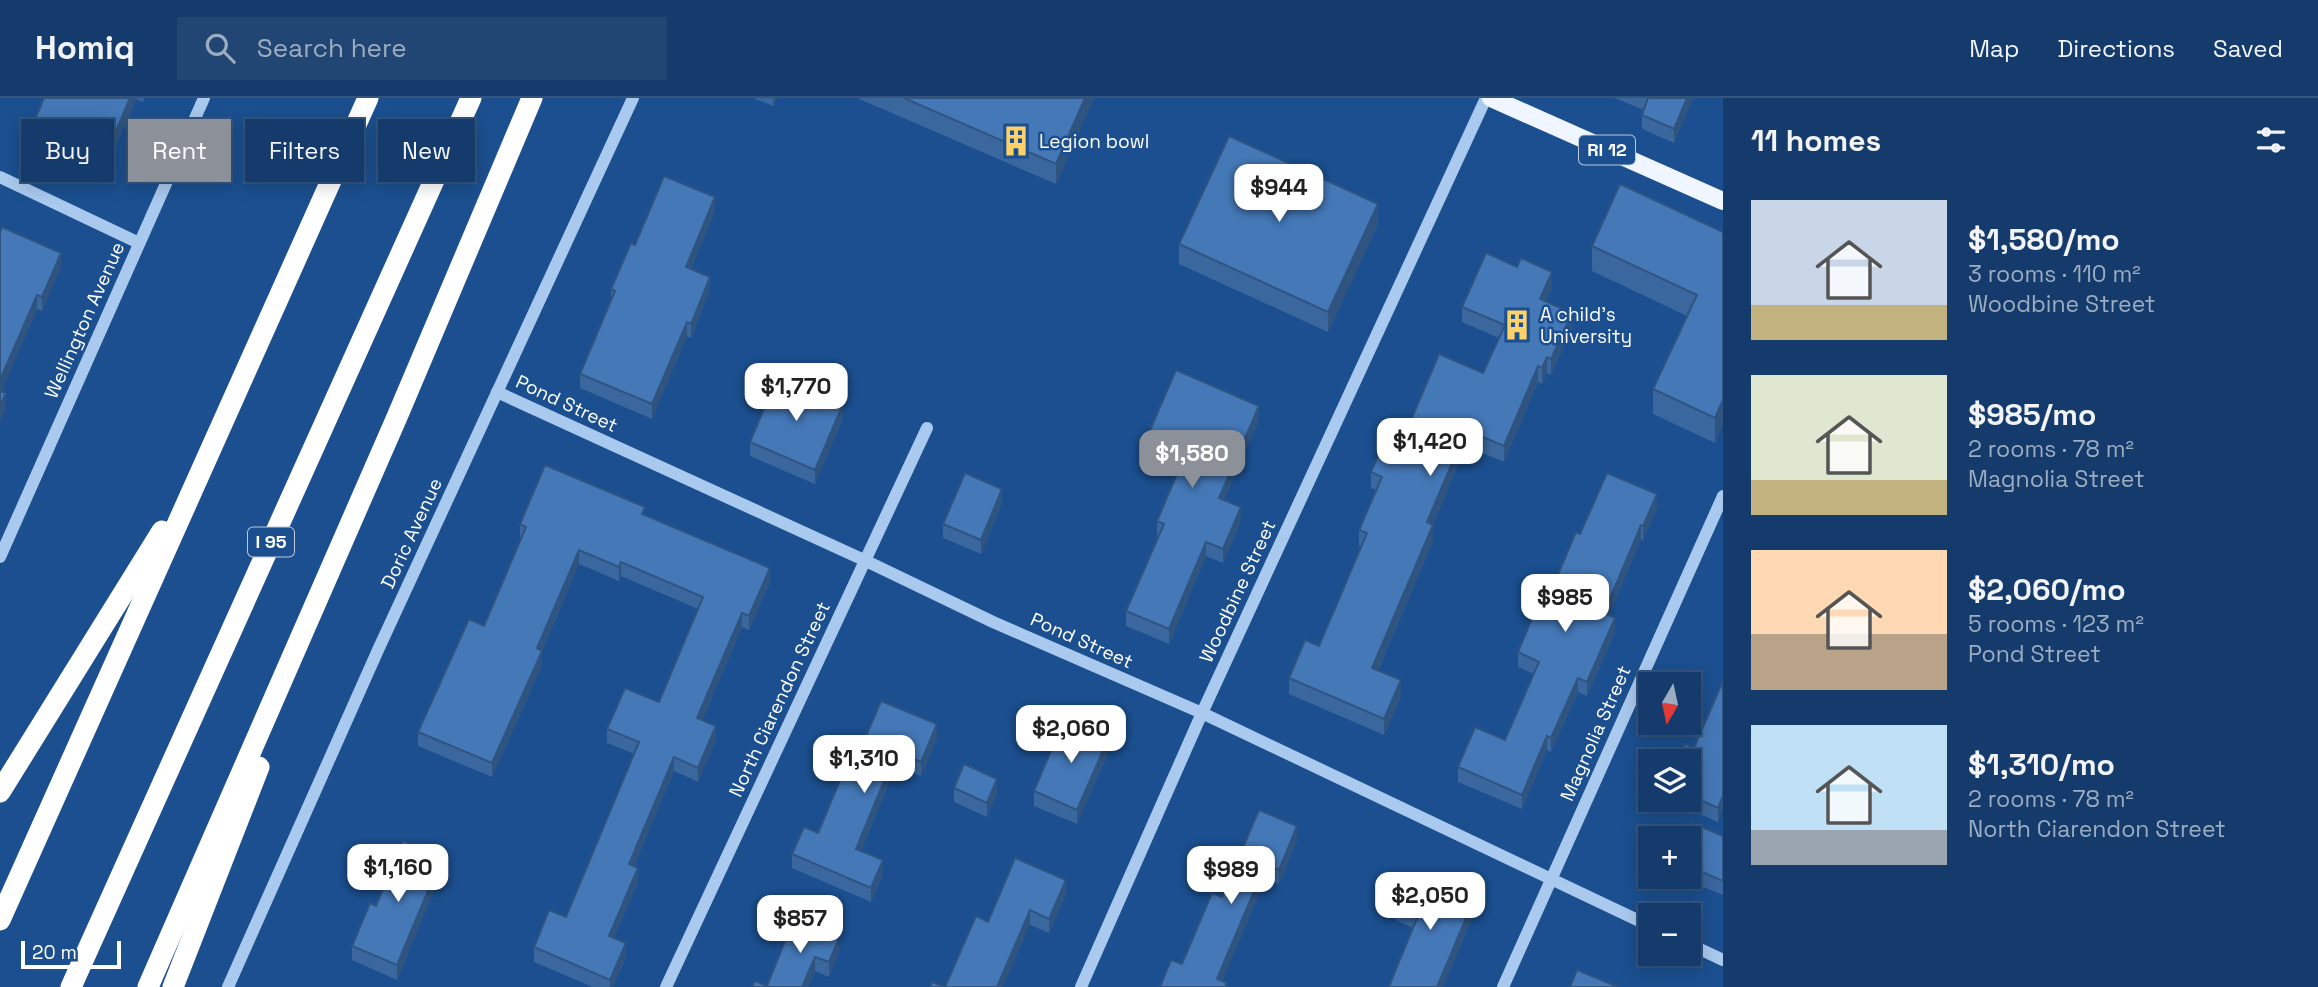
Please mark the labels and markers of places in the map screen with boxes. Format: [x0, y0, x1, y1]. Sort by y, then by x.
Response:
building icon: Legion bowl [999, 124, 1033, 158]
place label: Legion bowl [1039, 129, 1149, 154]
pin: $944 [1238, 164, 1320, 224]
place label: A child's University [1540, 302, 1632, 349]
building icon: A child's University [1500, 308, 1534, 342]
pin: $1,770 [739, 364, 853, 423]
pin: $1,420 [1373, 418, 1487, 478]
pin: $1,580 [1135, 430, 1249, 490]
pin: $985 [1524, 574, 1606, 634]
pin: $2,060 [1014, 706, 1128, 765]
pin: $1,310 [807, 736, 921, 795]
pin: $1,160 [341, 844, 455, 904]
pin: $989 [1190, 846, 1272, 906]
pin: $2,050 [1373, 872, 1487, 932]
pin: $857 [759, 896, 841, 955]

